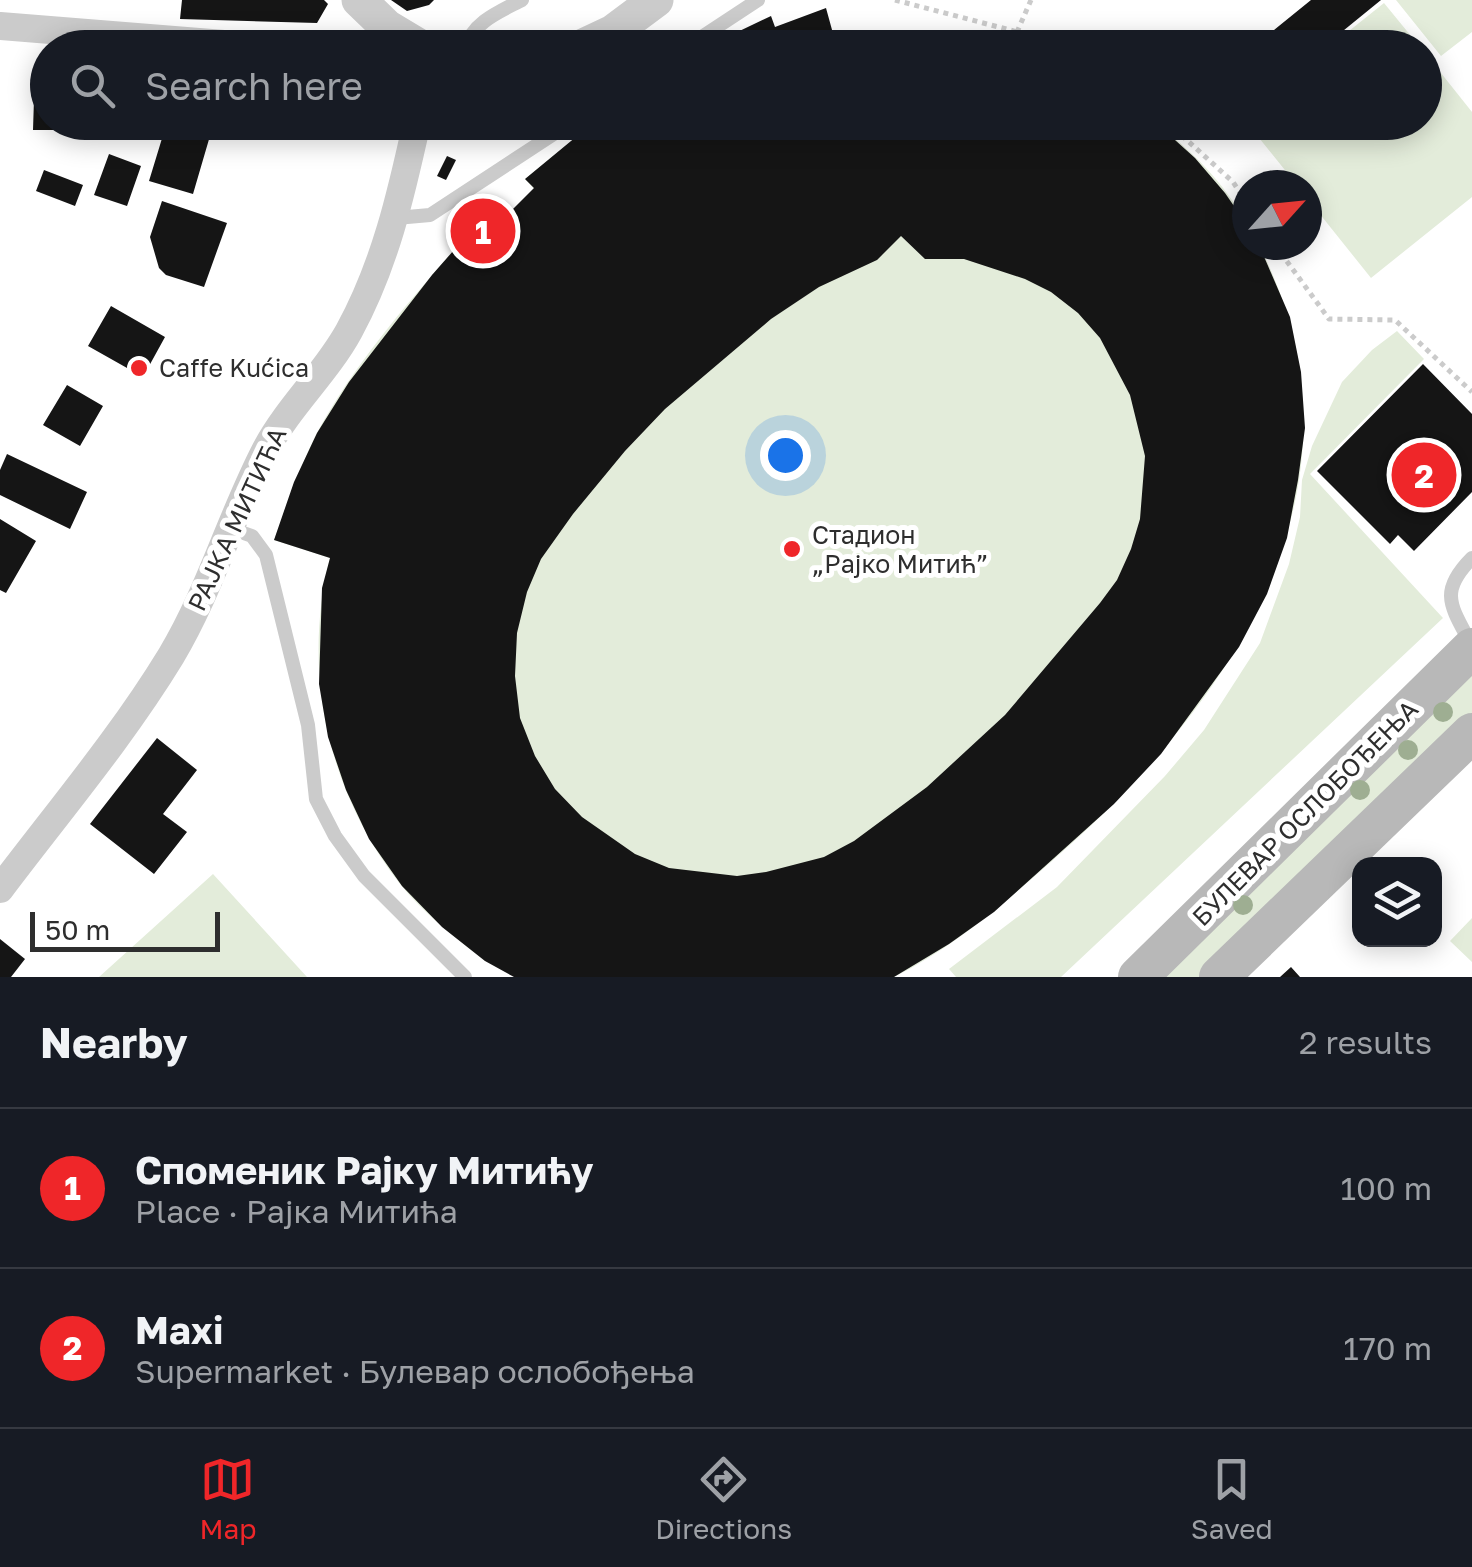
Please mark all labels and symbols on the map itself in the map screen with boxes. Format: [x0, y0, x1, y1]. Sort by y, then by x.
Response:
north arrow [1232, 170, 1322, 260]
pin: 1 [450, 194, 516, 268]
place label: Caffe Kućica [159, 352, 309, 383]
marker: Caffe Kućica [128, 357, 150, 379]
street label: РАЈКА МИТИЋА [180, 422, 293, 615]
your location [760, 430, 811, 481]
pin: 2 [1392, 438, 1456, 512]
place label: Стадион „Рајко Митић” [812, 519, 989, 579]
marker: Стадион „Рајко Митић” [781, 538, 803, 560]
street label: БУЛЕВАР ОСЛОБОЂЕЊА [1185, 693, 1424, 932]
scale bar [30, 907, 220, 951]

